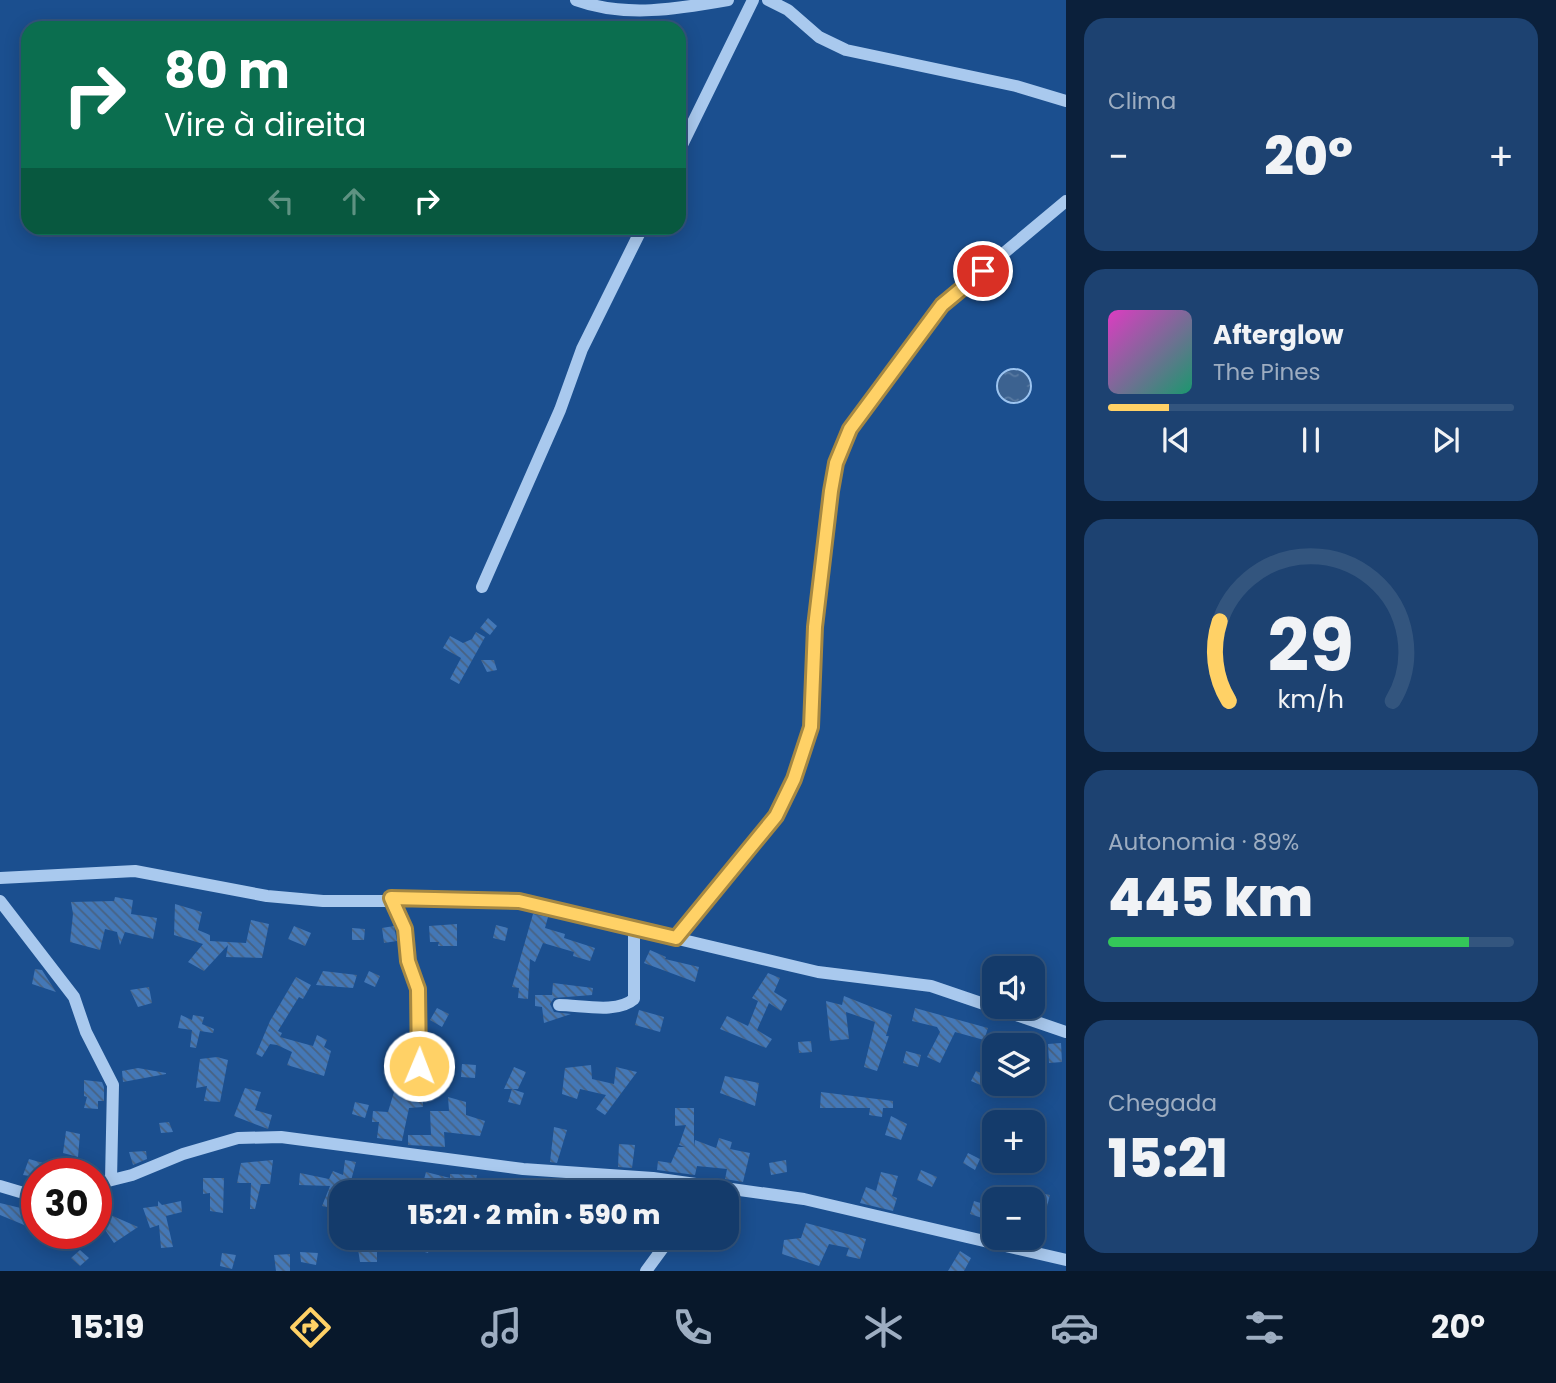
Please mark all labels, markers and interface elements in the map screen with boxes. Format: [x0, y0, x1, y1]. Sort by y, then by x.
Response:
text: 80 m [164, 37, 290, 105]
icon: right [49, 49, 140, 140]
text: Clima [1108, 85, 1176, 117]
text: Vire à direita [164, 102, 366, 147]
text: 20° [1264, 120, 1353, 193]
text: − [1108, 130, 1129, 183]
text: + [1488, 130, 1514, 183]
icon: left [262, 182, 300, 220]
icon: ahead [335, 182, 373, 220]
icon: right [408, 182, 446, 220]
pin [953, 241, 1013, 301]
icon: arrive [964, 252, 1002, 290]
text: Afterglow [1213, 317, 1344, 353]
text: The Pines [1213, 356, 1321, 388]
icon: previous [1157, 421, 1195, 459]
icon: pause [1292, 421, 1330, 459]
icon: next [1427, 421, 1465, 459]
text: 29 [1268, 596, 1354, 697]
text: km/h [1278, 682, 1344, 717]
text: Autonomia · 89% [1108, 826, 1299, 858]
text: 445 km [1108, 861, 1313, 934]
map controls [982, 956, 1045, 1250]
button: sound [982, 956, 1045, 1019]
position arrow [382, 1029, 456, 1103]
button: layers [982, 1033, 1045, 1096]
text: Chegada [1108, 1087, 1217, 1119]
button: + [982, 1110, 1045, 1173]
text: 15:21 [1108, 1122, 1228, 1195]
speed limit sign: 30 [21, 1158, 112, 1249]
button: − [982, 1187, 1045, 1250]
text: 15:21 · 2 min · 590 m [408, 1197, 660, 1233]
icon: directions [286, 1303, 335, 1352]
icon: music [477, 1303, 526, 1352]
icon: phone [668, 1303, 717, 1352]
icon: climate [859, 1303, 908, 1352]
icon: car [1050, 1303, 1099, 1352]
icon: filters [1240, 1303, 1289, 1352]
text: 15:19 [71, 1304, 145, 1349]
text: 20° [1431, 1304, 1485, 1349]

